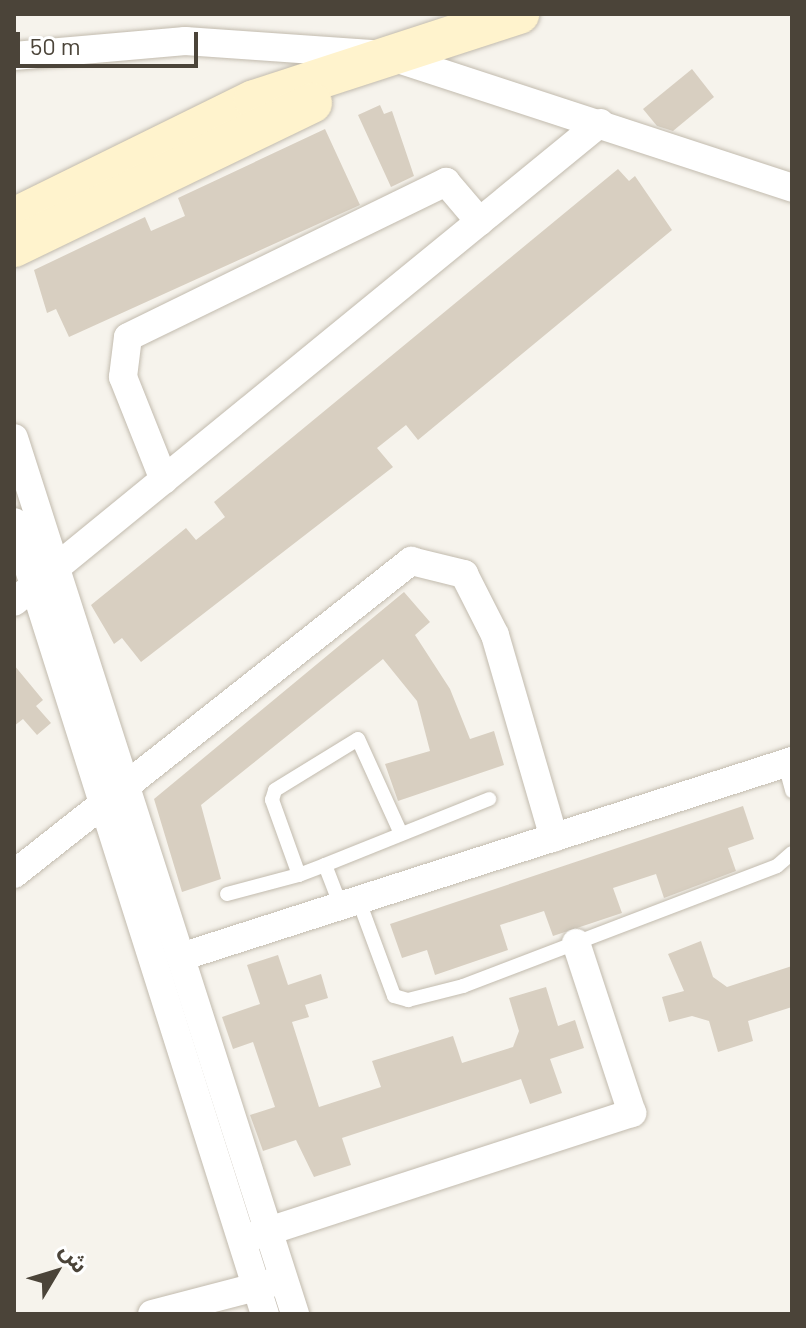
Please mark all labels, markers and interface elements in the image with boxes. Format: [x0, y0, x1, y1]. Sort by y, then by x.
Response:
scale bar [20, 16, 202, 66]
text: 50 m [30, 31, 81, 60]
north arrow [16, 1232, 96, 1312]
text: ش [55, 1237, 94, 1277]

